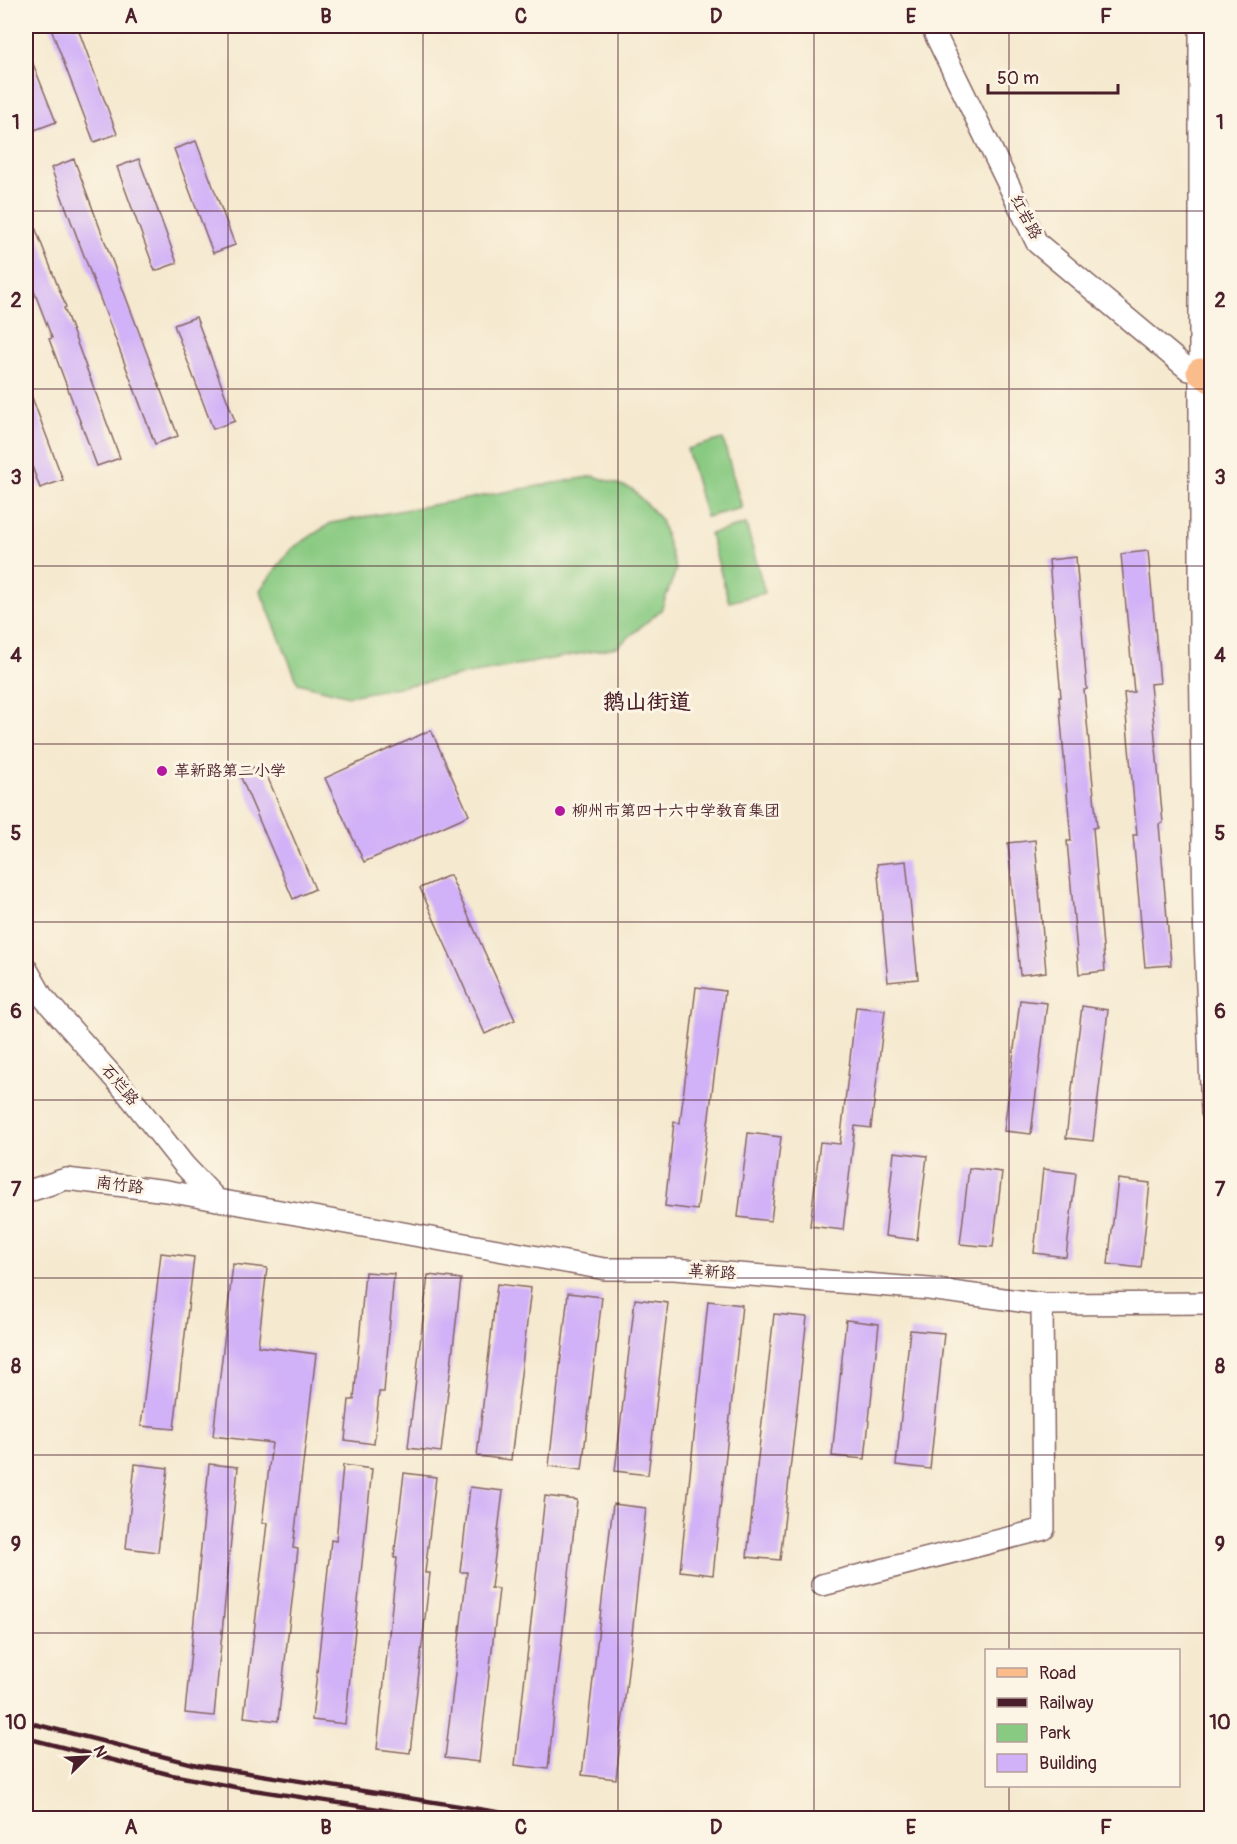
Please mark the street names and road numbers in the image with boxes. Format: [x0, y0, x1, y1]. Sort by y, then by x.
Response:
street label: 红岩路 [1006, 191, 1046, 243]
street label: 石烂路 [97, 1060, 143, 1110]
street label: 南竹路 [95, 1172, 145, 1198]
street label: 革新路 [687, 1260, 737, 1284]

